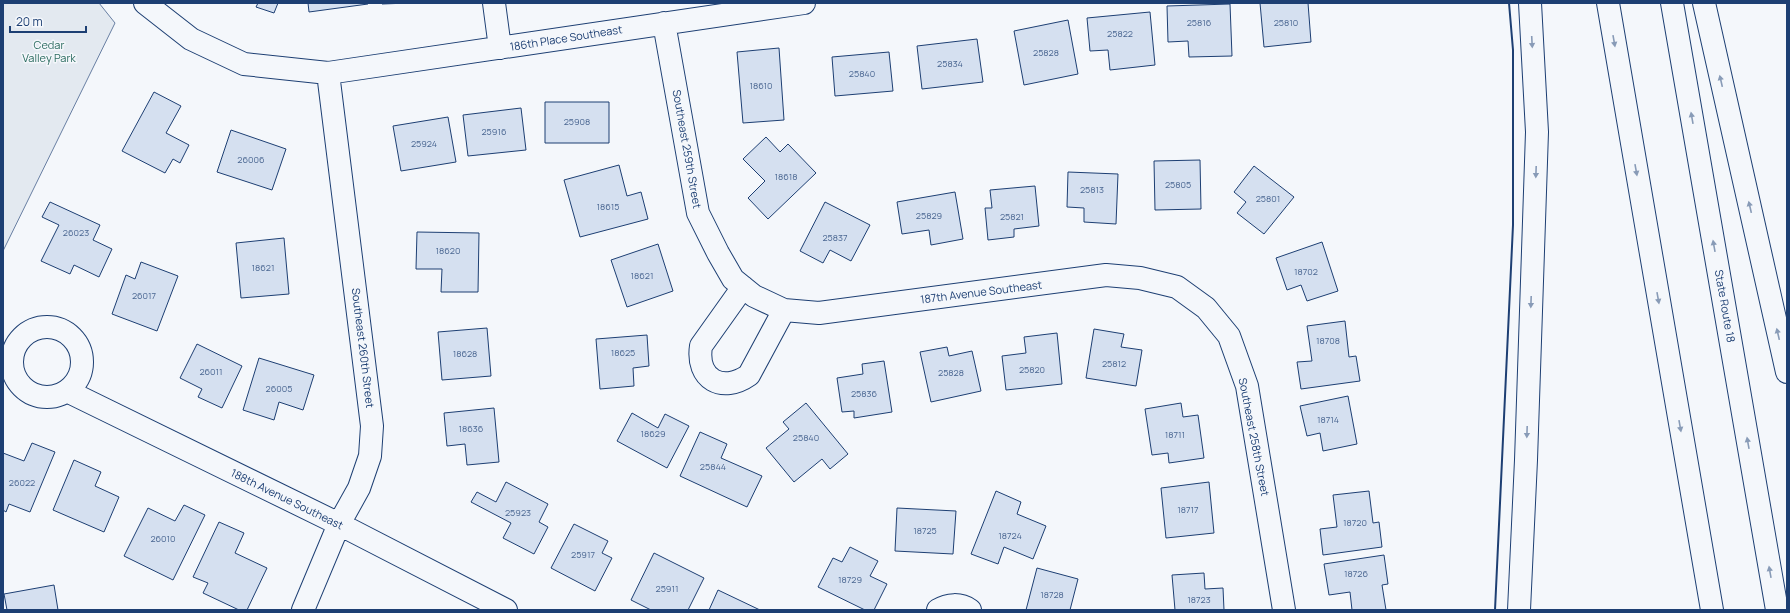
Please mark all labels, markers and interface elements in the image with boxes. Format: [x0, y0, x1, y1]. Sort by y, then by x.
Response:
scale bar [10, 8, 86, 34]
text: 20 m [16, 13, 43, 30]
house number: 25816 [1187, 16, 1212, 29]
house number: 25810 [1274, 16, 1298, 29]
street label: 186th Place Southeast [509, 21, 623, 54]
house number: 25822 [1107, 27, 1133, 40]
one-way arrow [1612, 35, 1618, 48]
one-way arrow [1528, 36, 1535, 48]
park label: Cedar Valley Park [22, 37, 76, 65]
house number: 25828 [1033, 46, 1059, 59]
house number: 25834 [937, 57, 963, 70]
house number: 25840 [849, 67, 875, 80]
one-way arrow [1718, 74, 1724, 87]
house number: 18610 [749, 79, 773, 92]
street label: Southeast 259th Street [670, 88, 705, 210]
one-way arrow [1689, 112, 1695, 124]
house number: 25908 [564, 115, 590, 128]
house number: 25916 [481, 125, 507, 138]
house number: 25924 [411, 137, 437, 150]
house number: 26006 [237, 153, 265, 166]
one-way arrow [1634, 163, 1640, 176]
one-way arrow [1532, 166, 1539, 178]
house number: 18618 [775, 170, 797, 183]
house number: 25805 [1165, 178, 1191, 191]
house number: 25813 [1080, 183, 1104, 196]
house number: 25801 [1256, 192, 1280, 205]
house number: 18615 [597, 200, 619, 213]
one-way arrow [1746, 201, 1752, 214]
house number: 25829 [916, 209, 942, 222]
house number: 25821 [1000, 210, 1024, 223]
house number: 26023 [63, 226, 89, 239]
house number: 25837 [822, 231, 848, 244]
one-way arrow [1711, 240, 1717, 252]
house number: 18620 [436, 244, 460, 257]
house number: 18621 [252, 261, 274, 274]
house number: 18702 [1294, 265, 1318, 278]
street label: State Route 18 [1712, 268, 1739, 343]
house number: 18621 [631, 269, 653, 282]
street label: 187th Avenue Southeast [919, 277, 1043, 306]
street label: Southeast 260th Street [349, 287, 378, 409]
house number: 26017 [132, 289, 157, 302]
one-way arrow [1655, 292, 1661, 304]
one-way arrow [1528, 296, 1535, 308]
one-way arrow [1775, 328, 1781, 340]
house number: 18708 [1316, 334, 1340, 347]
house number: 18625 [611, 346, 635, 359]
house number: 18628 [453, 347, 477, 360]
house number: 25812 [1102, 357, 1126, 370]
house number: 25820 [1019, 363, 1045, 376]
house number: 26011 [199, 365, 223, 378]
house number: 25828 [938, 366, 964, 379]
street label: Southeast 258th Street [1236, 377, 1273, 497]
house number: 26005 [266, 382, 292, 395]
house number: 25836 [851, 387, 877, 400]
house number: 18714 [1317, 413, 1339, 426]
one-way arrow [1677, 420, 1683, 432]
house number: 18636 [459, 422, 484, 435]
one-way arrow [1524, 426, 1531, 438]
house number: 18629 [640, 427, 666, 440]
house number: 18711 [1165, 428, 1185, 441]
house number: 25840 [793, 431, 819, 444]
one-way arrow [1745, 437, 1751, 450]
house number: 25844 [700, 460, 726, 473]
street label: 188th Avenue Southeast [228, 465, 346, 532]
house number: 26022 [9, 476, 35, 489]
house number: 18717 [1177, 503, 1199, 516]
house number: 25923 [505, 506, 531, 519]
house number: 18720 [1343, 516, 1367, 529]
house number: 18725 [913, 524, 937, 537]
house number: 18724 [998, 529, 1022, 542]
house number: 26010 [150, 532, 176, 545]
house number: 25917 [571, 548, 595, 561]
one-way arrow [1767, 565, 1773, 578]
house number: 18726 [1344, 567, 1368, 580]
house number: 18729 [838, 573, 862, 586]
house number: 25911 [656, 582, 678, 595]
house number: 18728 [1040, 588, 1064, 601]
house number: 18723 [1187, 593, 1211, 606]

